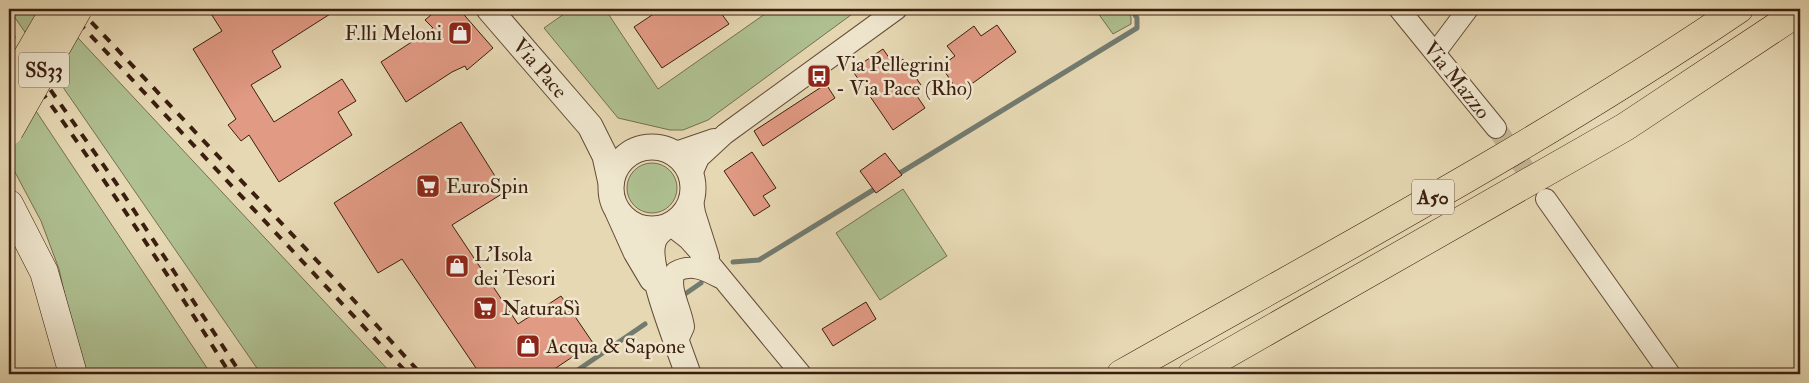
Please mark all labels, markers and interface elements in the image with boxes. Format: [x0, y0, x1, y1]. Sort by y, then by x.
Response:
place label: F.lli Meloni [345, 20, 442, 47]
shop icon: F.lli Meloni [447, 20, 473, 46]
street label: Via Pace [506, 33, 573, 104]
street label: Via Mazzo [1417, 36, 1496, 125]
place label: Via Pellegrini - Via Pace (Rho) [836, 51, 972, 102]
road number: SS33 [19, 52, 69, 88]
bus stop icon: Via Pellegrini - Via Pace (Rho) [806, 63, 832, 89]
supermarket icon: EuroSpin [415, 173, 441, 199]
place label: EuroSpin [446, 173, 529, 200]
road number: A50 [1412, 180, 1454, 214]
place label: L'Isola dei Tesori [474, 241, 556, 292]
shop icon: L'Isola dei Tesori [444, 253, 470, 279]
supermarket icon: NaturaSì [472, 295, 498, 321]
place label: NaturaSì [502, 295, 581, 322]
shop icon: Acqua & Sapone [515, 333, 541, 359]
place label: Acqua & Sapone [545, 333, 685, 360]

